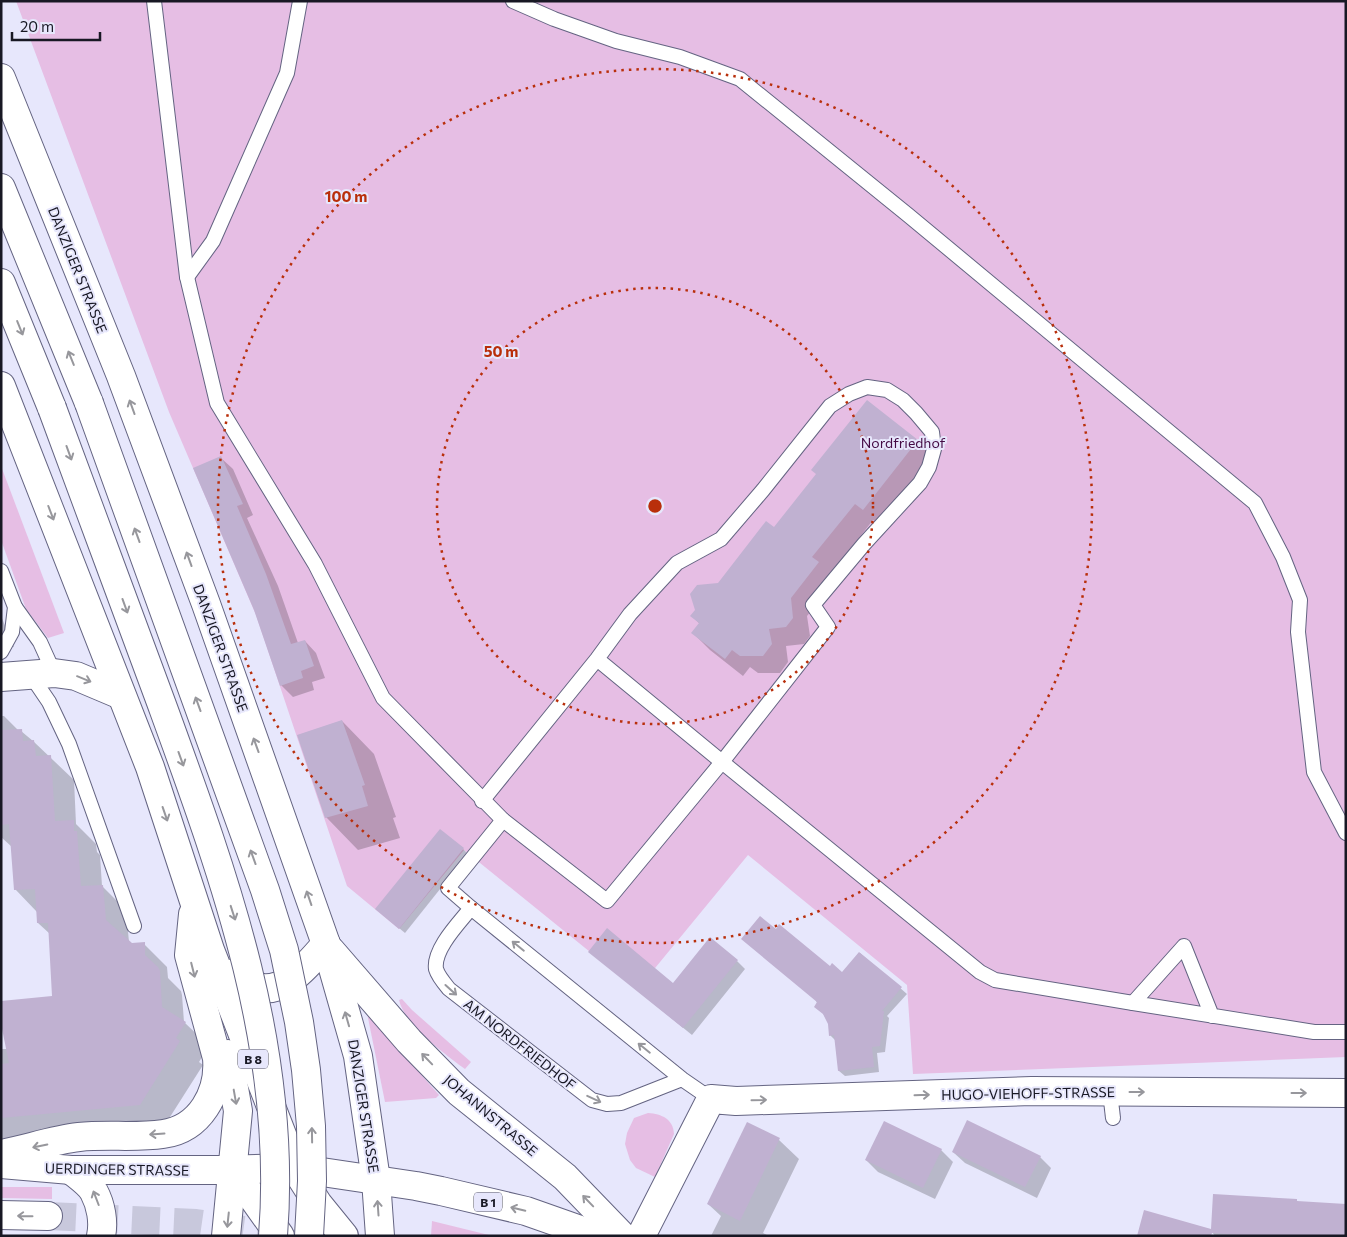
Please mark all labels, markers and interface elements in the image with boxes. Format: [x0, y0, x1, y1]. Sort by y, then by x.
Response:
scale bar [12, 10, 100, 42]
text: 20 m [20, 17, 54, 35]
text: 100 m [325, 187, 367, 205]
street label: DANZIGER STRASSE [45, 204, 111, 336]
one-way arrow [16, 321, 25, 336]
text: 50 m [484, 342, 518, 360]
one-way arrow [65, 351, 75, 366]
one-way arrow [127, 400, 136, 415]
park label: Nordfriedhof [861, 434, 946, 451]
one-way arrow [65, 445, 74, 461]
centre of rings [646, 497, 664, 515]
one-way arrow [46, 505, 56, 520]
one-way arrow [132, 528, 141, 543]
one-way arrow [184, 552, 193, 567]
street label: DANZIGER STRASSE [190, 582, 252, 714]
one-way arrow [121, 598, 130, 613]
one-way arrow [76, 675, 91, 685]
one-way arrow [193, 697, 202, 712]
one-way arrow [251, 738, 260, 753]
one-way arrow [177, 750, 186, 766]
one-way arrow [161, 805, 170, 821]
one-way arrow [248, 850, 257, 865]
one-way arrow [304, 891, 314, 907]
one-way arrow [229, 904, 238, 920]
one-way arrow [512, 940, 525, 951]
one-way arrow [189, 962, 198, 978]
one-way arrow [445, 984, 458, 996]
street label: AM NORDFRIEDHOF [461, 995, 579, 1093]
one-way arrow [342, 1011, 352, 1027]
street label: DANZIGER STRASSE [345, 1038, 383, 1174]
one-way arrow [638, 1043, 651, 1054]
road number: B 8 [238, 1050, 268, 1068]
one-way arrow [421, 1054, 433, 1066]
street label: JOHANNSTRASSE [441, 1071, 541, 1159]
street label: HUGO-VIEHOFF-STRASSE [941, 1083, 1115, 1103]
one-way arrow [1128, 1087, 1145, 1097]
one-way arrow [1290, 1088, 1307, 1098]
one-way arrow [231, 1089, 241, 1105]
one-way arrow [914, 1091, 930, 1100]
one-way arrow [586, 1095, 601, 1104]
one-way arrow [751, 1096, 767, 1105]
one-way arrow [307, 1127, 316, 1143]
one-way arrow [150, 1130, 166, 1139]
one-way arrow [33, 1142, 49, 1151]
street label: UERDINGER STRASSE [45, 1159, 189, 1179]
one-way arrow [91, 1191, 100, 1206]
road number: B 1 [474, 1192, 502, 1212]
one-way arrow [582, 1194, 594, 1207]
one-way arrow [373, 1200, 382, 1216]
one-way arrow [510, 1204, 526, 1213]
one-way arrow [17, 1211, 33, 1220]
one-way arrow [223, 1212, 233, 1228]

